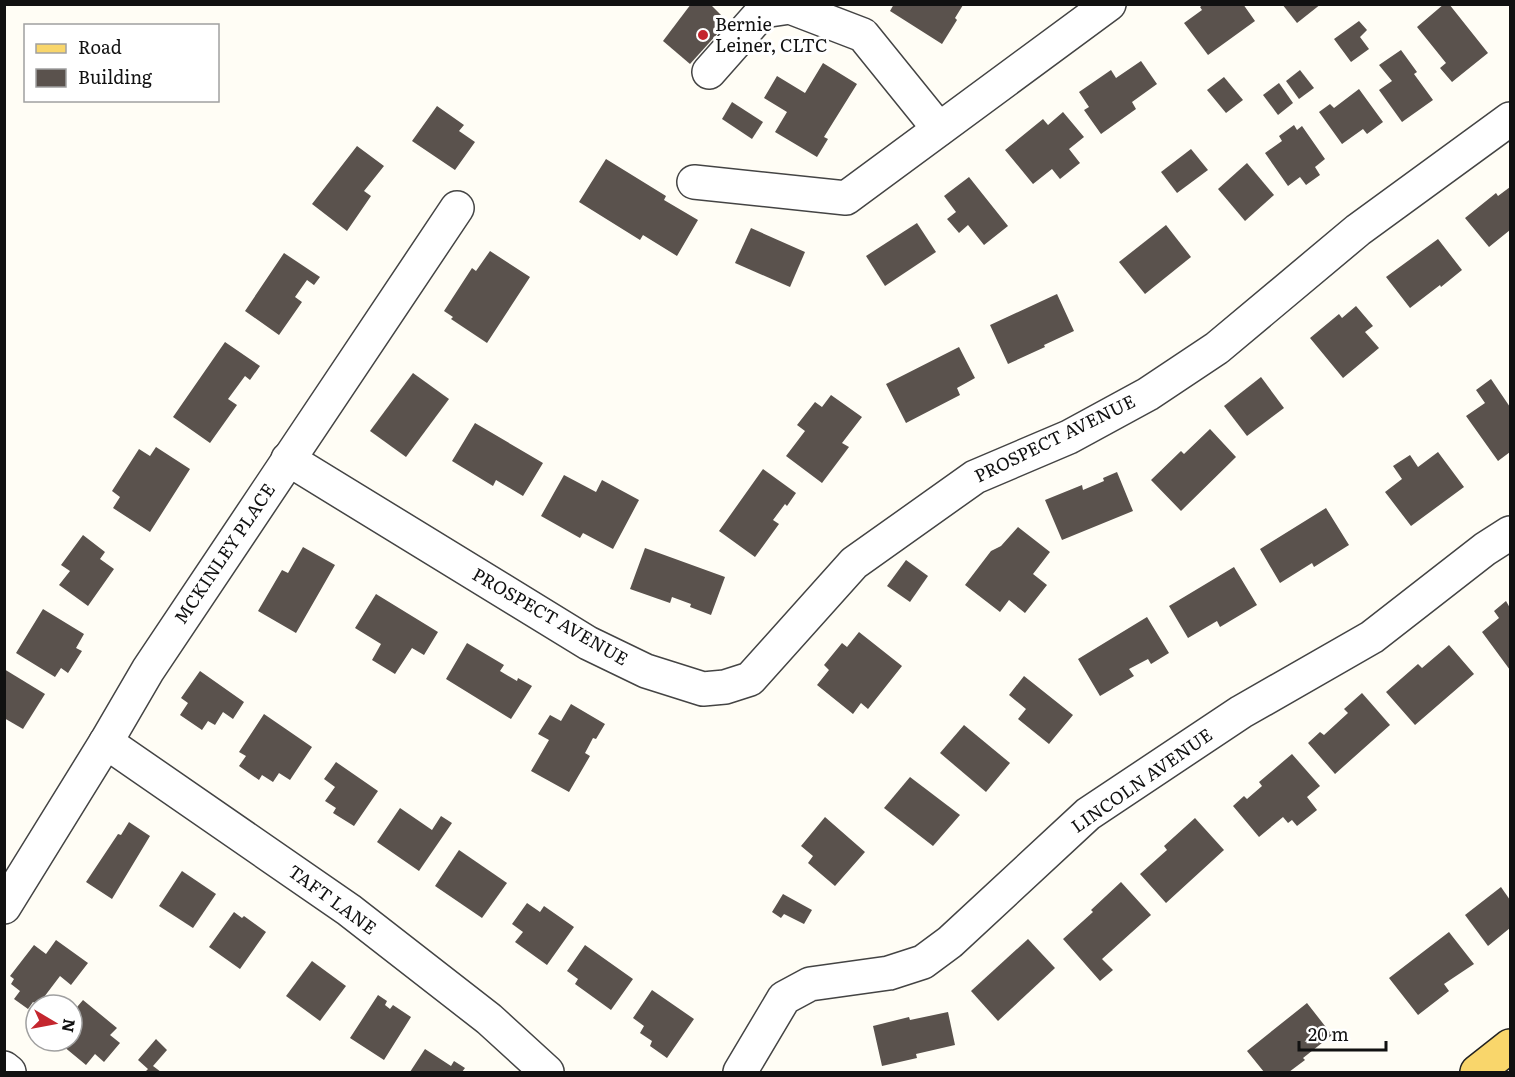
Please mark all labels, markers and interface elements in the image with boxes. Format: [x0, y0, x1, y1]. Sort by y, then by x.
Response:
place label: Bernie Leiner, CLTC [715, 10, 827, 58]
legend [24, 24, 219, 102]
marker: Bernie Leiner, CLTC [696, 28, 710, 42]
text: Road [78, 33, 122, 60]
text: Building [78, 63, 153, 90]
street label: PROSPECT AVENUE [969, 387, 1139, 488]
street label: MCKINLEY PLACE [167, 477, 281, 629]
street label: PROSPECT AVENUE [468, 560, 634, 671]
street label: LINCOLN AVENUE [1065, 721, 1217, 839]
street label: TAFT LANE [283, 857, 383, 940]
north arrow [24, 993, 84, 1053]
scale bar [1299, 1014, 1386, 1052]
text: N [57, 1017, 83, 1034]
text: 20 m [1308, 1020, 1349, 1047]

